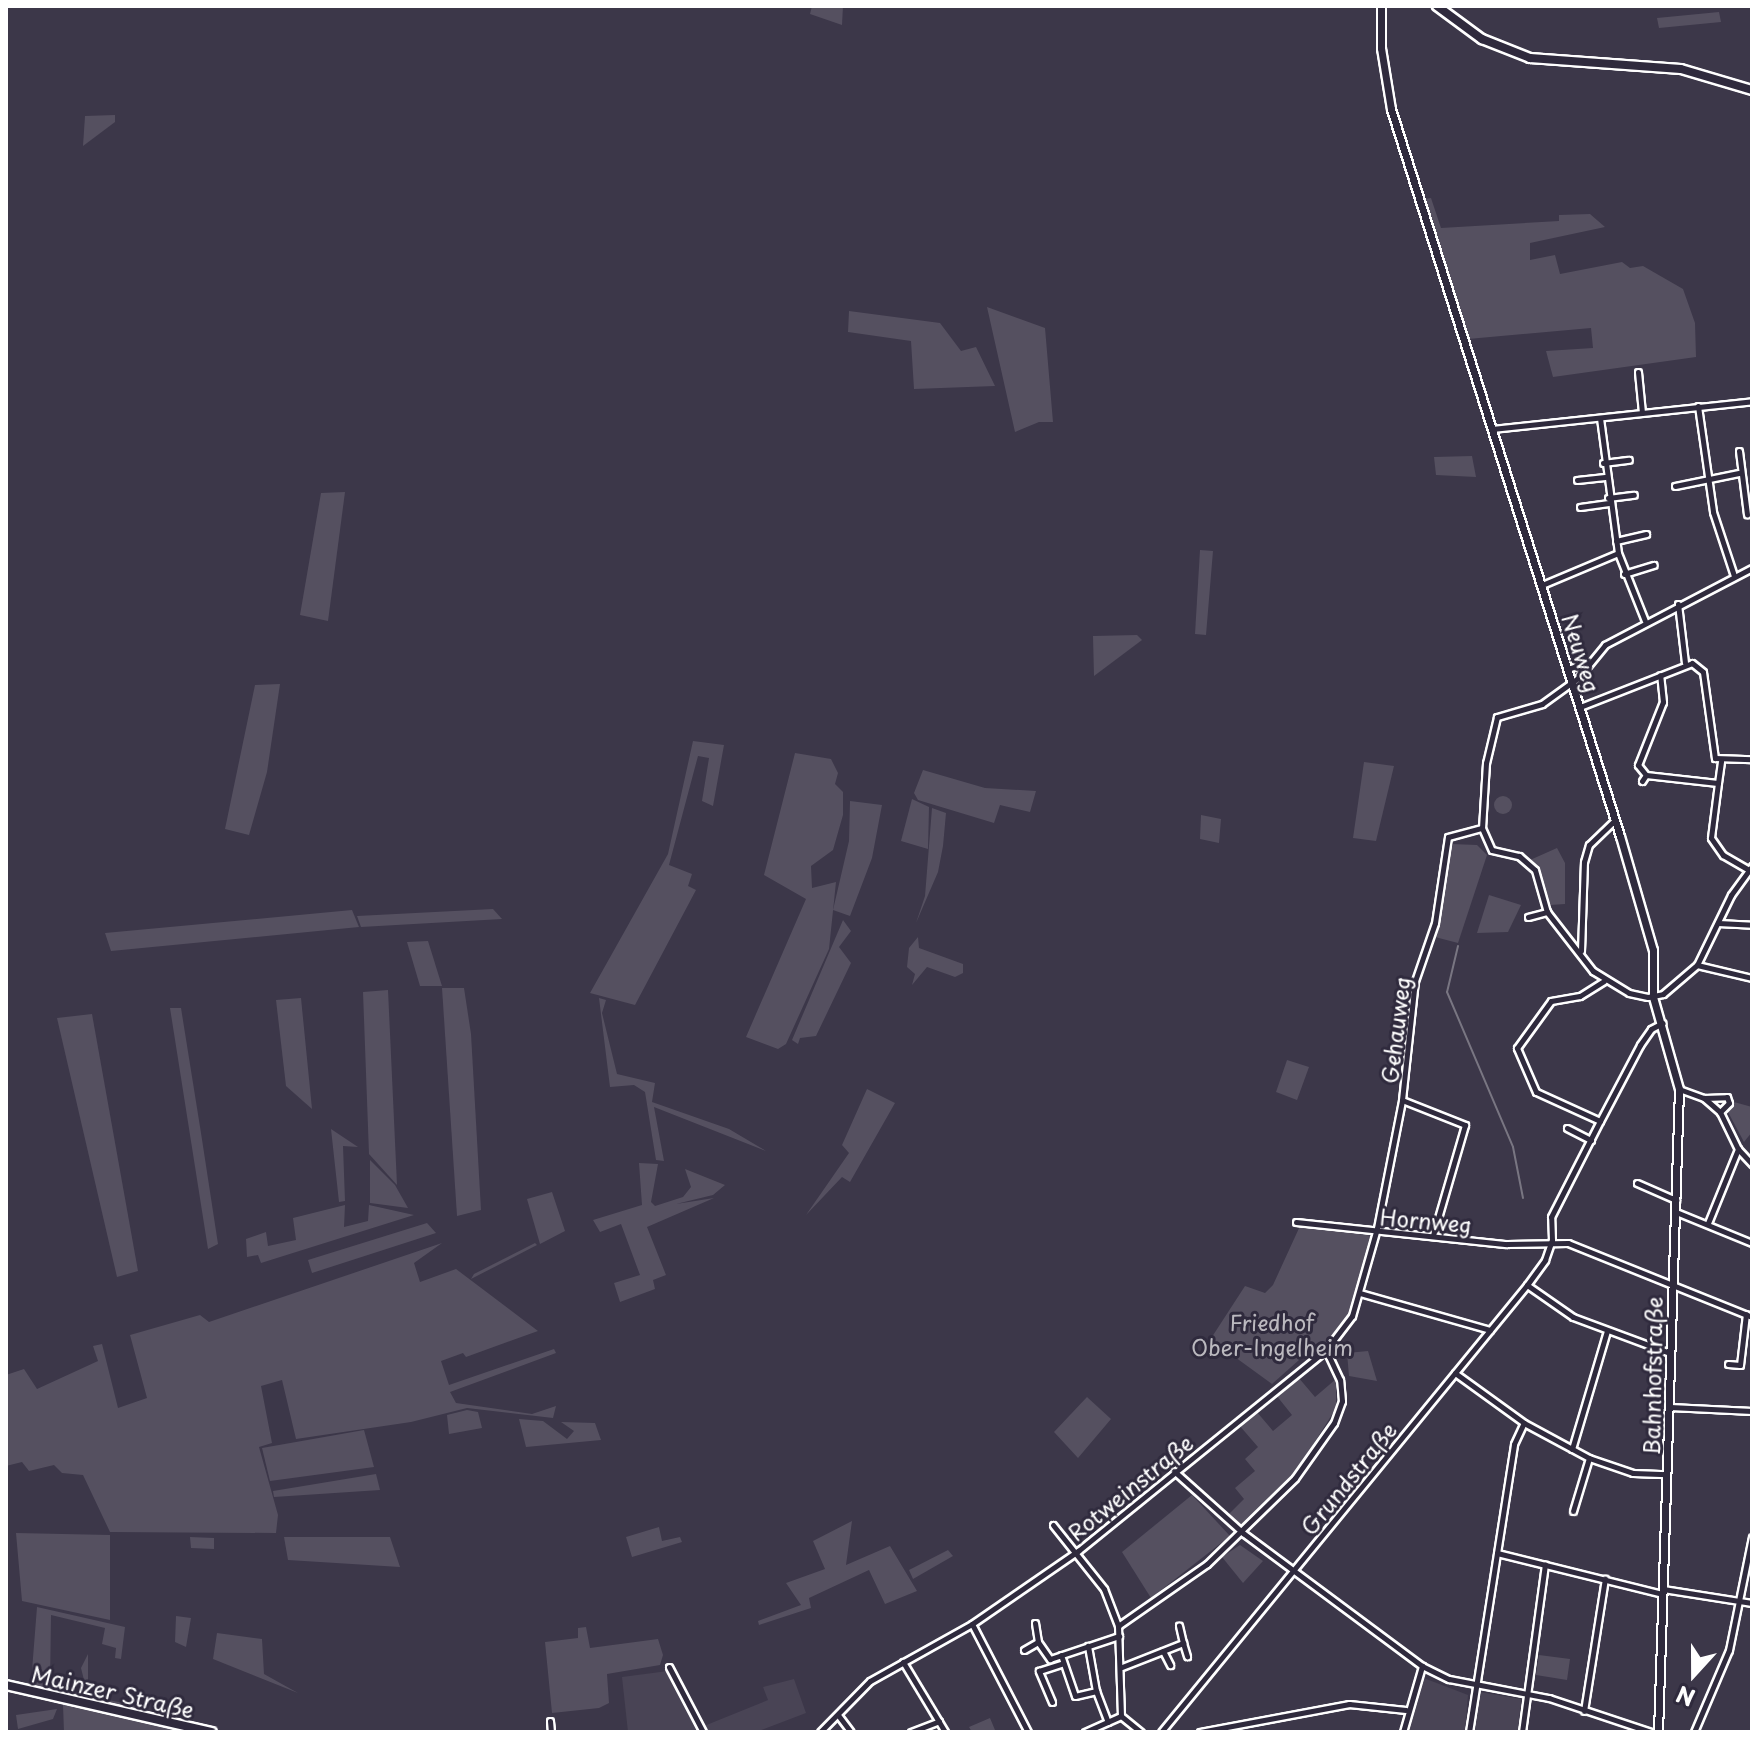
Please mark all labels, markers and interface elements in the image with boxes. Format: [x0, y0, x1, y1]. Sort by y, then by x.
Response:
street label: Neuweg [1558, 611, 1606, 695]
street label: Gehauweg [1375, 975, 1415, 1085]
street label: Hornweg [1379, 1203, 1473, 1237]
street label: Bahnhofstraße [1637, 1296, 1667, 1456]
park label: Friedhof Ober-Ingelheim [1191, 1308, 1353, 1360]
street label: Grundstraße [1295, 1416, 1401, 1540]
street label: Rotweinstraße [1062, 1429, 1198, 1545]
north arrow [1654, 1634, 1734, 1714]
street label: Mainzer Straße [29, 1659, 197, 1723]
text: N [1671, 1678, 1699, 1715]

